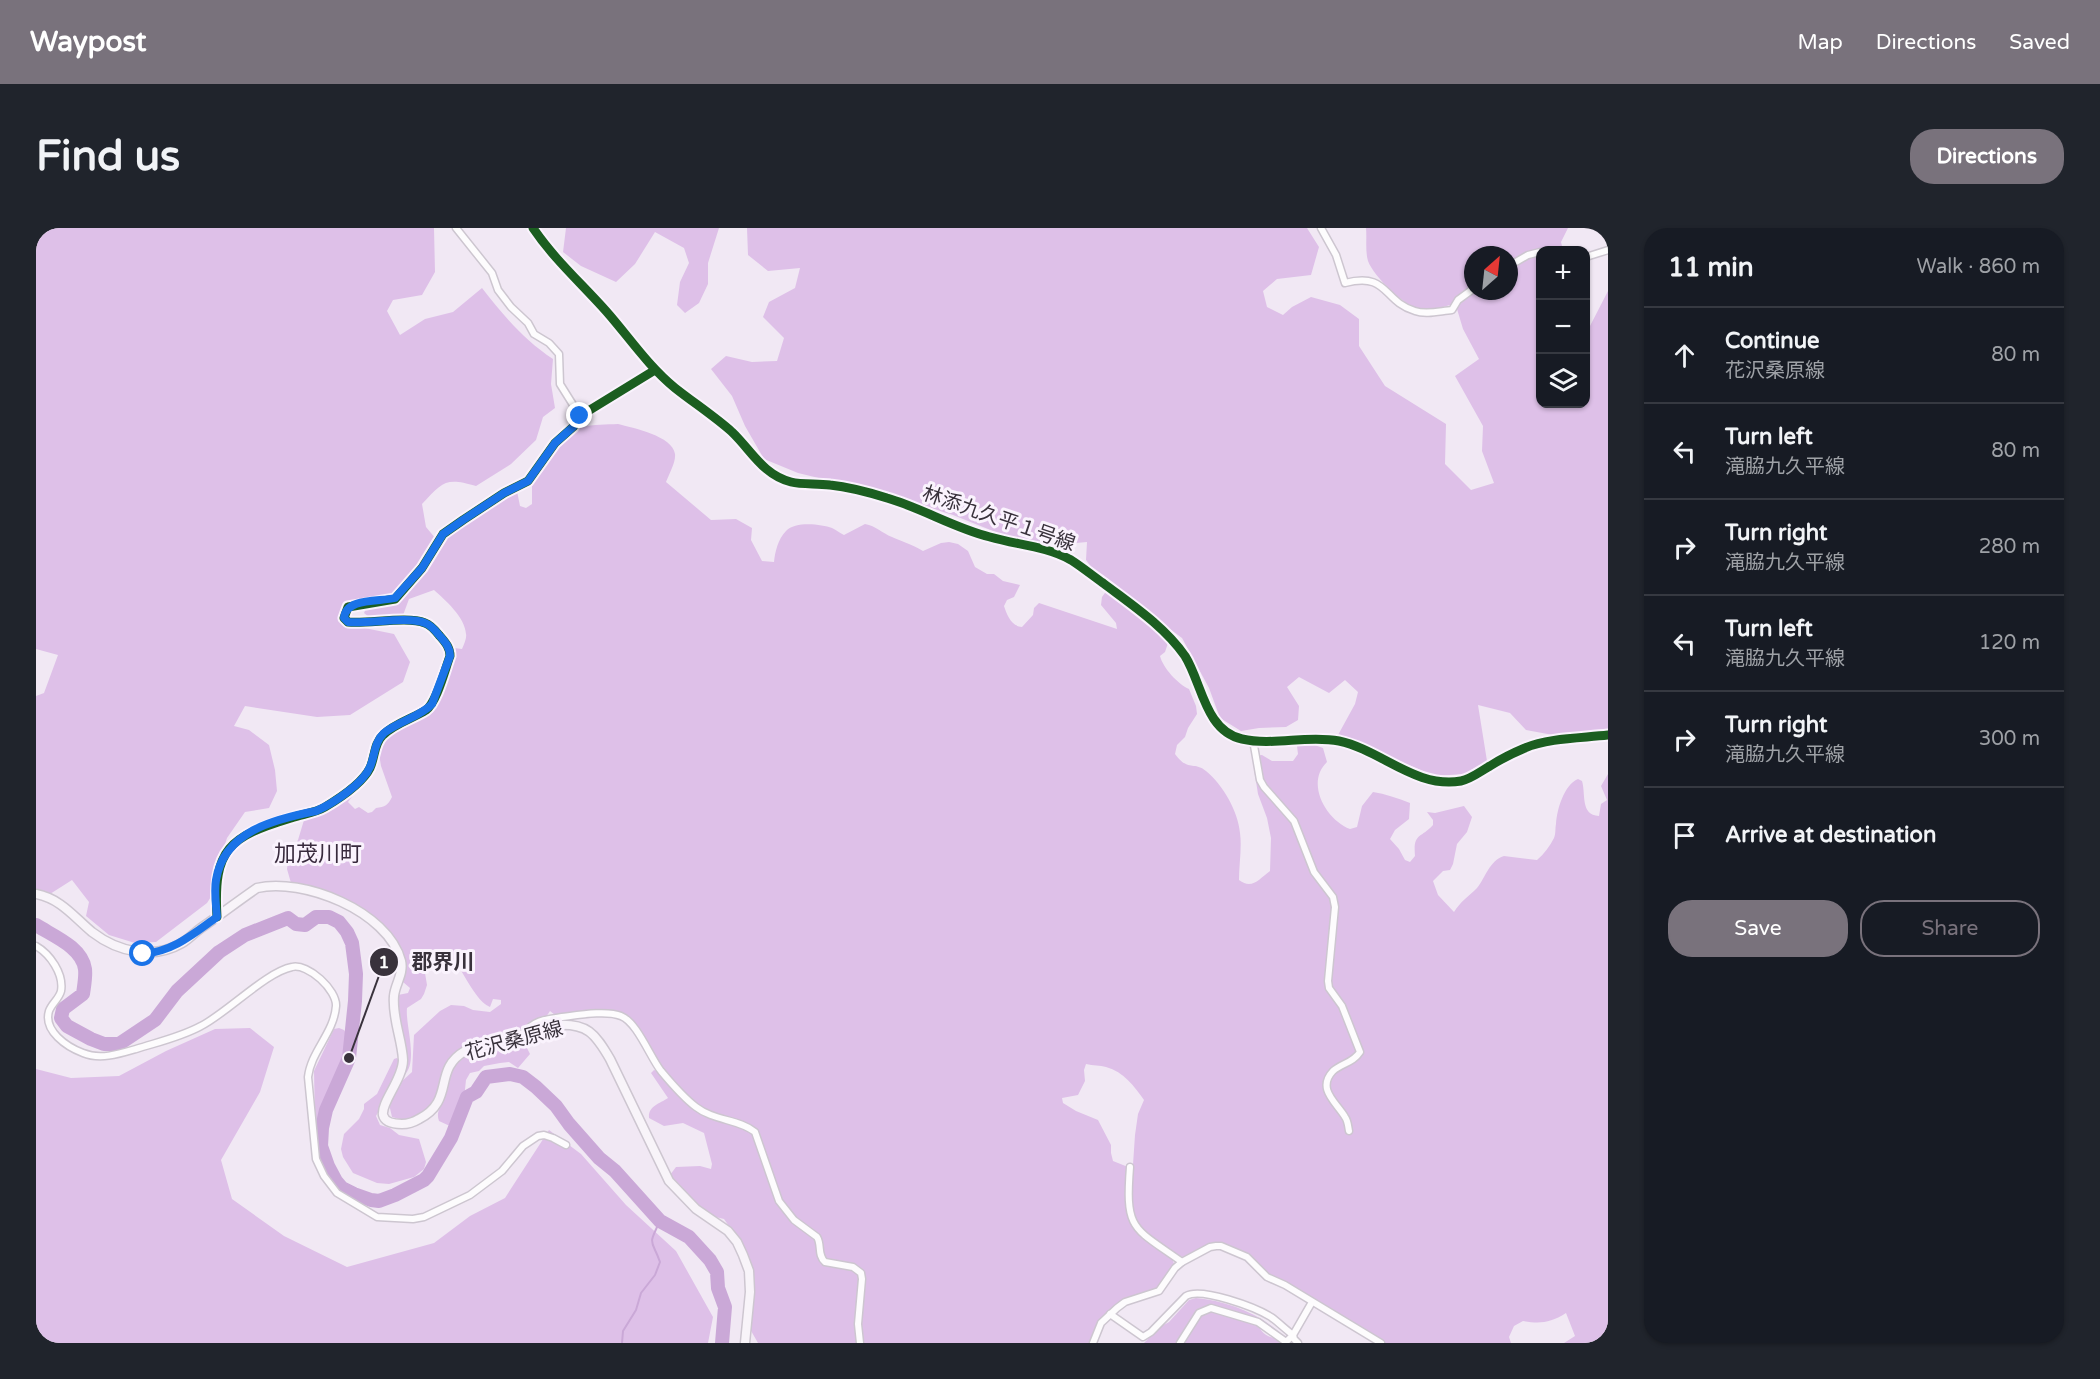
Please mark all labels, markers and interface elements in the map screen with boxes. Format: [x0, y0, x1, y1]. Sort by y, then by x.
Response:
text: Waypost [30, 25, 146, 59]
text: Map [1797, 30, 1843, 55]
text: Directions [1876, 30, 1976, 55]
text: Saved [2009, 30, 2070, 55]
button: Directions [1910, 129, 2064, 184]
text: Find us [36, 131, 180, 182]
north arrow [1464, 246, 1518, 300]
map controls [1536, 246, 1590, 408]
button: + [1536, 246, 1590, 300]
text: 11 min [1668, 252, 1754, 283]
text: Walk · 860 m [1917, 255, 2040, 279]
button: − [1536, 300, 1590, 354]
text: Continue [1725, 328, 1820, 354]
icon: ahead [1668, 339, 1701, 372]
text: 80 m [1991, 343, 2040, 367]
button: layers [1536, 354, 1590, 408]
text: 花沢桑原線 [1725, 359, 1825, 383]
route end [566, 402, 592, 428]
text: Turn left [1725, 424, 1813, 450]
icon: left [1668, 435, 1701, 468]
text: 80 m [1991, 439, 2040, 463]
text: 滝脇九久平線 [1725, 455, 1845, 479]
street label: 林添九久平１号線 [919, 482, 1078, 556]
text: Turn right [1725, 520, 1827, 546]
icon: right [1668, 531, 1701, 564]
text: 280 m [1979, 535, 2040, 559]
text: 滝脇九久平線 [1725, 551, 1845, 575]
text: Turn left [1725, 616, 1813, 642]
icon: left [1668, 627, 1701, 660]
text: 120 m [1979, 631, 2040, 655]
text: 滝脇九久平線 [1725, 647, 1845, 671]
text: Turn right [1725, 712, 1827, 738]
icon: right [1668, 723, 1701, 756]
text: 300 m [1979, 727, 2040, 751]
text: 滝脇九久平線 [1725, 743, 1845, 767]
icon: arrive [1668, 819, 1701, 852]
text: Arrive at destination [1725, 822, 1936, 848]
district label: 加茂川町 [274, 841, 362, 867]
button: Save [1668, 900, 1848, 957]
button: Share [1860, 900, 2040, 957]
route start [129, 940, 155, 966]
callout: 郡界川 [369, 942, 486, 981]
text: 郡界川 [412, 950, 475, 975]
text: 1 [378, 951, 390, 973]
street label: 花沢桑原線 [463, 1016, 566, 1065]

